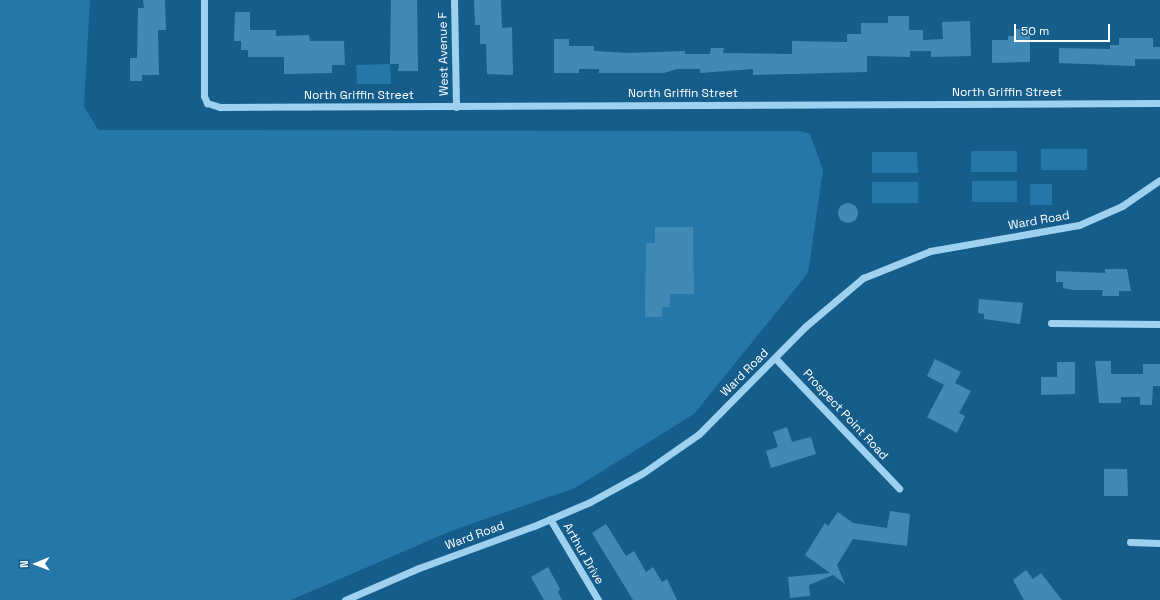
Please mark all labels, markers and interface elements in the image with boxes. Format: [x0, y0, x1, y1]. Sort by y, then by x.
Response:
street label: West Avenue F [436, 12, 452, 96]
scale bar [1016, 16, 1112, 42]
text: 50 m [1021, 23, 1049, 39]
street label: North Griffin Street [952, 86, 1062, 100]
street label: North Griffin Street [628, 87, 738, 101]
street label: North Griffin Street [304, 89, 414, 103]
street label: Ward Road [1007, 209, 1071, 233]
street label: Ward Road [718, 346, 772, 400]
street label: Prospect Point Road [799, 367, 891, 463]
street label: Ward Road [443, 519, 507, 553]
street label: Arthur Drive [560, 521, 606, 587]
north arrow [16, 544, 56, 584]
text: N [17, 560, 31, 568]

